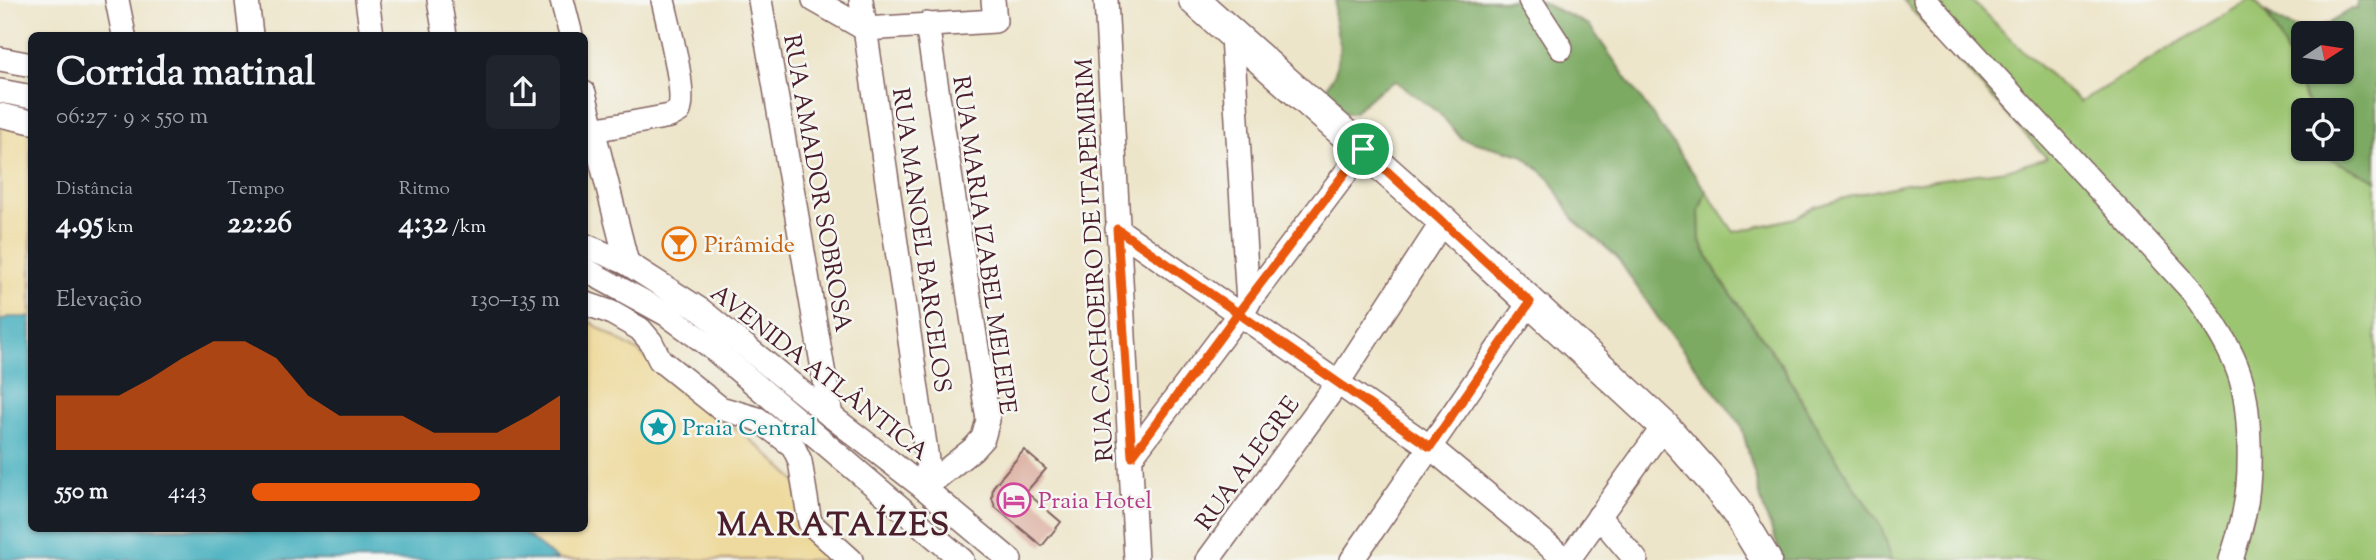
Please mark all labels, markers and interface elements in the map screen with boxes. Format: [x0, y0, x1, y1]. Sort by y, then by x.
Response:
north arrow [2291, 21, 2354, 84]
map controls [2291, 21, 2354, 161]
street label: RUA AMADOR SOBROSA [773, 32, 859, 335]
text: Corrida matinal [56, 48, 315, 102]
button: share [486, 55, 560, 129]
street label: RUA CACHOEIRO DE ITAPEMIRIM [1068, 57, 1124, 463]
street label: RUA MARIA IZABEL MELEIPE [942, 74, 1024, 417]
street label: RUA MANOEL BARCELOS [882, 86, 958, 395]
button: locate [2291, 98, 2354, 161]
text: 06:27 · 9 × 550 m [56, 101, 208, 134]
pin [1333, 119, 1393, 179]
icon: arrive [1344, 130, 1382, 168]
text: Distância [56, 176, 133, 203]
text: Tempo [227, 176, 284, 203]
text: Ritmo [399, 176, 450, 203]
text: 4.95 [56, 203, 103, 246]
text: 22:26 [227, 203, 292, 246]
text: 4:32 [399, 203, 448, 246]
text: km [103, 214, 133, 241]
text: /km [448, 214, 486, 241]
bar icon: Pirâmide [660, 225, 698, 263]
place label: Pirâmide [704, 229, 795, 263]
street label: AVENIDA ATLÂNTICA [702, 277, 936, 470]
text: Elevação [56, 284, 142, 317]
text: 130–135 m [471, 284, 560, 317]
street label: RUA ALEGRE [1188, 390, 1309, 538]
place icon: Praia Central [639, 408, 677, 446]
place label: Praia Central [682, 412, 817, 446]
text: 550 m [56, 476, 108, 509]
text: 4:43 [168, 476, 206, 509]
hotel icon: Praia Hotel [995, 481, 1033, 519]
place label: Praia Hotel [1038, 485, 1153, 519]
district label: MARATAÍZES [717, 504, 951, 550]

